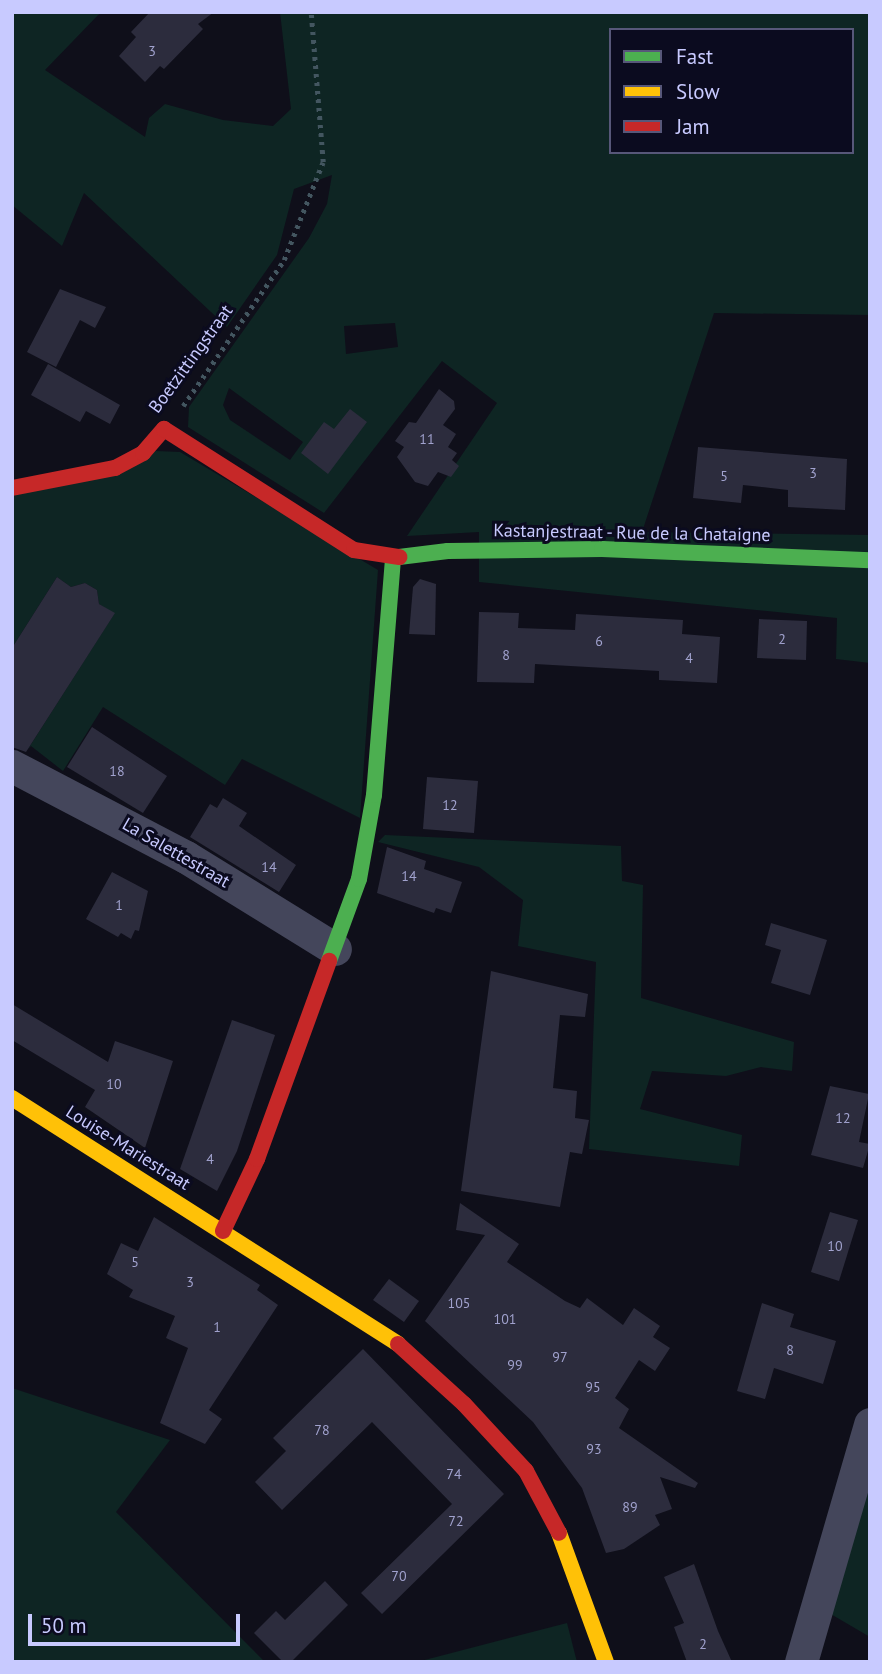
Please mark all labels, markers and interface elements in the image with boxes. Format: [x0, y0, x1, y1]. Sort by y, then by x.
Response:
legend [609, 28, 854, 154]
house number: 3 [148, 43, 156, 59]
text: Fast [676, 43, 713, 70]
text: Slow [676, 78, 720, 105]
text: Jam [676, 113, 710, 140]
street label: Boetzittingstraat [144, 301, 238, 417]
house number: 11 [419, 431, 435, 447]
house number: 3 [809, 465, 817, 481]
house number: 5 [720, 468, 728, 484]
street label: Kastanjestraat - Rue de la Chataigne [492, 520, 772, 546]
house number: 2 [778, 631, 786, 647]
house number: 6 [595, 633, 603, 649]
house number: 8 [502, 647, 510, 663]
house number: 4 [685, 650, 693, 666]
house number: 18 [109, 763, 125, 779]
house number: 12 [442, 797, 458, 813]
street label: La Salettestraat [118, 814, 234, 892]
house number: 14 [261, 859, 277, 875]
house number: 14 [401, 868, 417, 884]
house number: 1 [115, 897, 123, 913]
house number: 10 [106, 1076, 122, 1092]
street label: Louise-Mariestraat [62, 1101, 194, 1195]
house number: 12 [835, 1110, 851, 1126]
house number: 4 [206, 1151, 214, 1167]
house number: 10 [827, 1238, 843, 1254]
house number: 5 [131, 1254, 139, 1270]
house number: 3 [186, 1274, 194, 1290]
house number: 105 [448, 1295, 470, 1311]
house number: 101 [494, 1311, 516, 1327]
house number: 1 [213, 1319, 221, 1335]
house number: 8 [786, 1342, 794, 1358]
house number: 97 [552, 1349, 568, 1365]
house number: 99 [507, 1357, 523, 1373]
house number: 95 [585, 1379, 601, 1395]
house number: 78 [314, 1422, 330, 1438]
house number: 93 [586, 1441, 602, 1457]
house number: 74 [446, 1466, 462, 1482]
house number: 89 [622, 1499, 638, 1515]
house number: 72 [448, 1513, 464, 1529]
house number: 70 [391, 1568, 407, 1584]
scale bar [32, 1600, 243, 1644]
text: 50 m [41, 1612, 87, 1639]
house number: 2 [699, 1636, 707, 1652]

